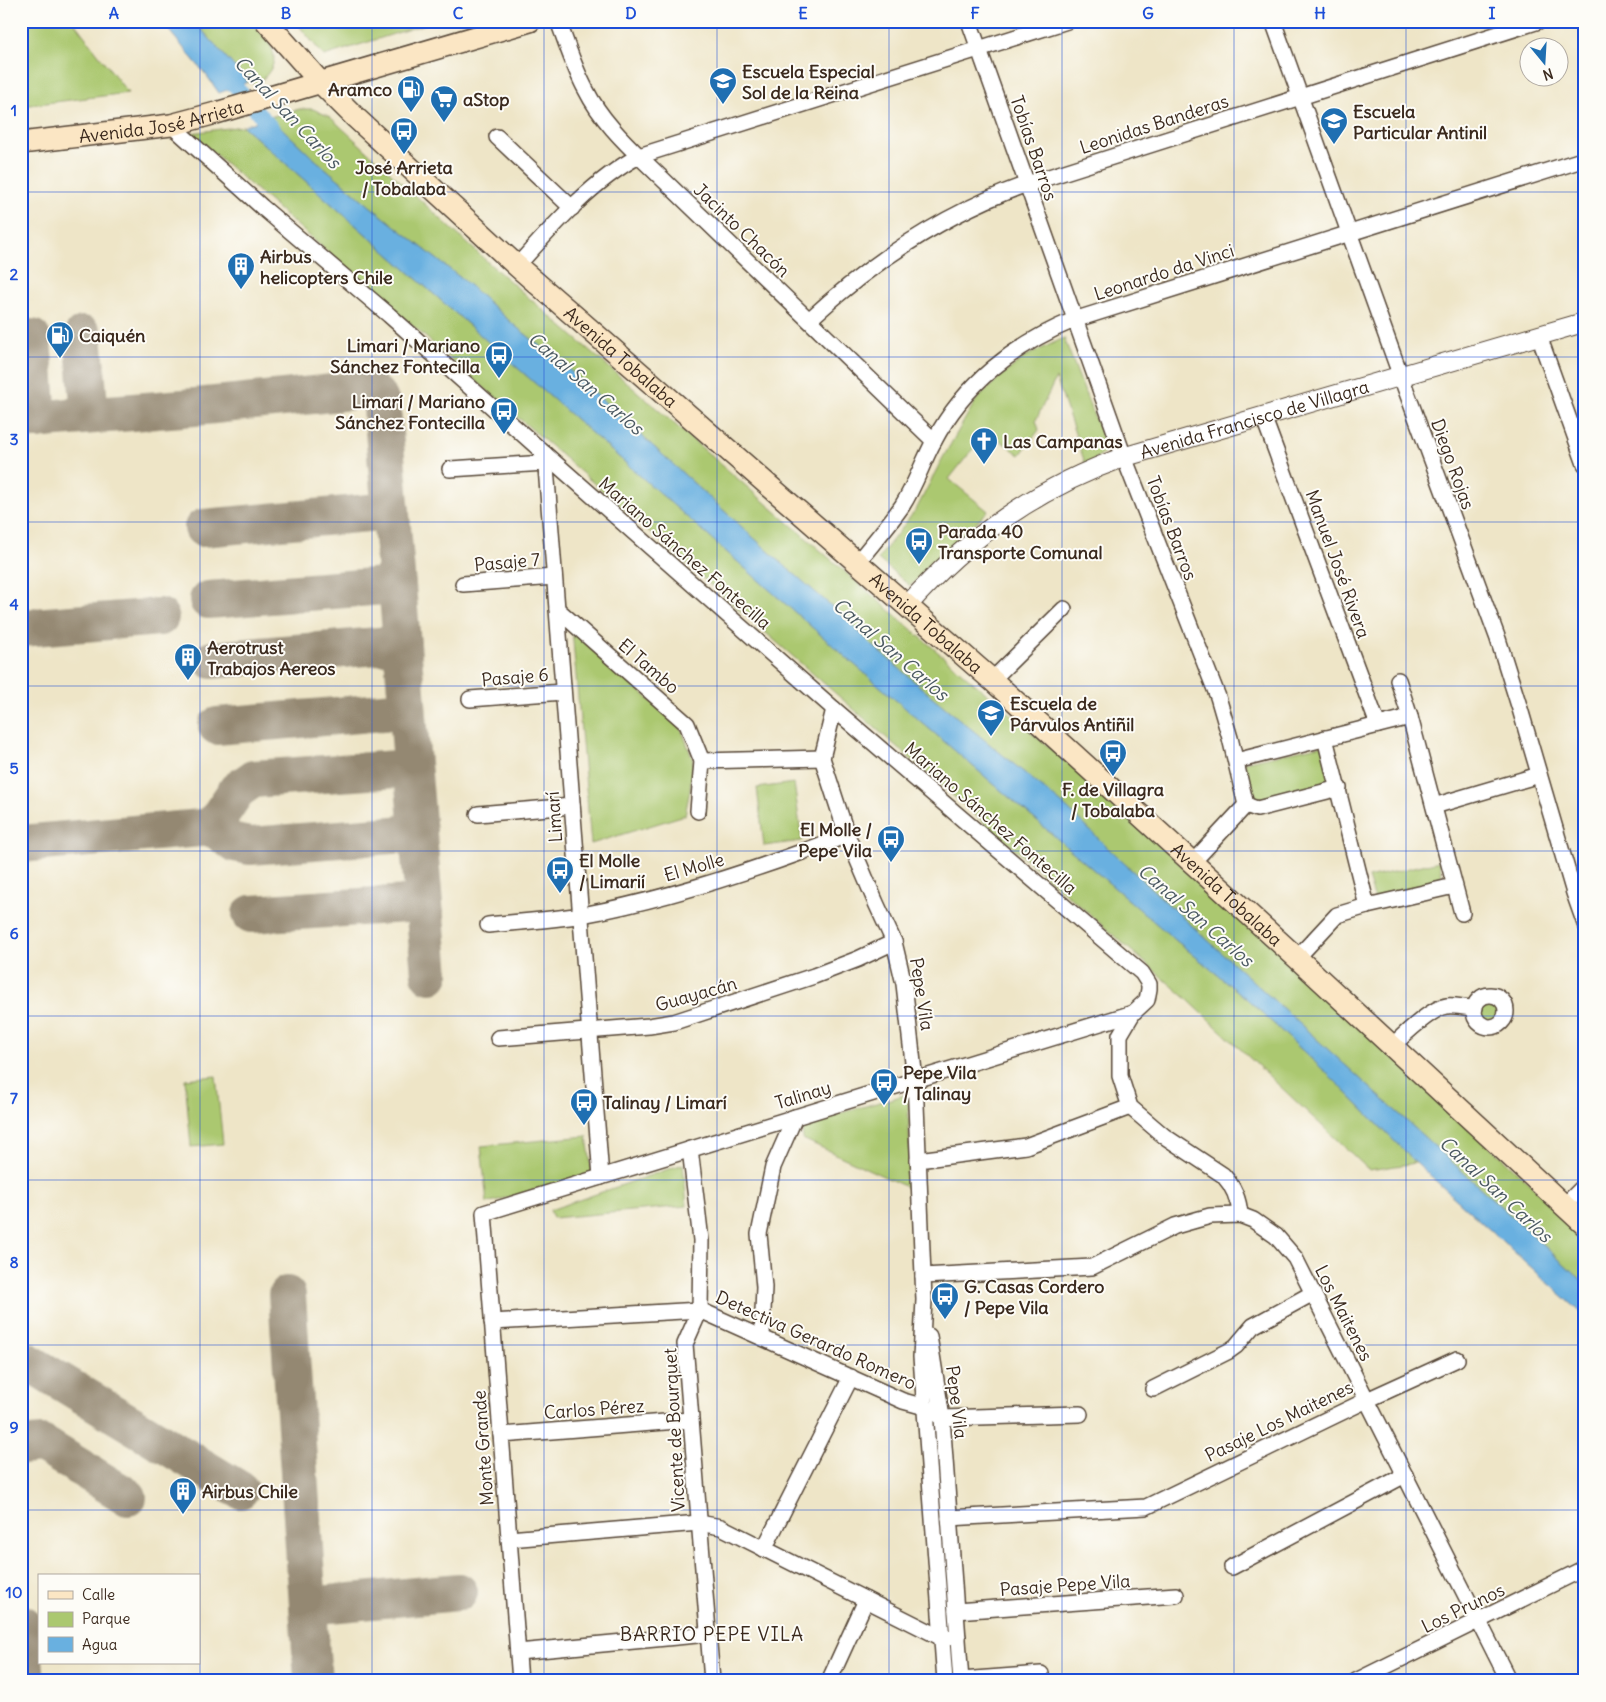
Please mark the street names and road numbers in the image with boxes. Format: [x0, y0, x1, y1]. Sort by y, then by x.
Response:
street label: Leonidas Banderas [1077, 89, 1231, 159]
street label: Tobías Barros [1005, 92, 1063, 204]
street label: Avenida José Arrieta [78, 94, 246, 147]
street label: Jacinto Chacón [689, 178, 795, 282]
street label: Leonardo da Vinci [1091, 239, 1237, 305]
street label: Avenida Tobalaba [560, 301, 682, 412]
street label: Avenida Francisco de Villagra [1137, 374, 1371, 463]
street label: Diego Rojas [1426, 416, 1480, 512]
street label: Mariano Sánchez Fontecilla [594, 472, 776, 634]
street label: Tobías Barros [1142, 473, 1202, 583]
street label: Manuel José Rivera [1300, 487, 1376, 641]
street label: Pasaje 7 [473, 548, 541, 576]
street label: Avenida Tobalaba [865, 567, 988, 678]
street label: El Tambo [614, 633, 684, 699]
street label: Pasaje 6 [480, 663, 550, 691]
street label: Mariano Sánchez Fontecilla [900, 737, 1082, 899]
street label: Limarí [541, 791, 567, 843]
street label: Avenida Tobalaba [1166, 838, 1287, 951]
street label: El Molle [661, 848, 727, 886]
street label: Pepe Vila [905, 956, 939, 1032]
street label: Guayacán [653, 971, 739, 1017]
street label: Talinay [772, 1076, 834, 1114]
street label: Los Maitenes [1310, 1261, 1378, 1365]
street label: Detectiva Gerardo Romero [712, 1285, 920, 1395]
street label: Vicente de Bourquet [658, 1347, 690, 1513]
street label: Pepe Vila [941, 1364, 973, 1440]
street label: Pasaje Los Maitenes [1201, 1375, 1357, 1467]
street label: Monte Grande [467, 1389, 499, 1507]
street label: Carlos Pérez [543, 1394, 646, 1424]
street label: Pasaje Pepe Vila [999, 1569, 1131, 1601]
street label: Los Prunos [1418, 1578, 1508, 1638]

